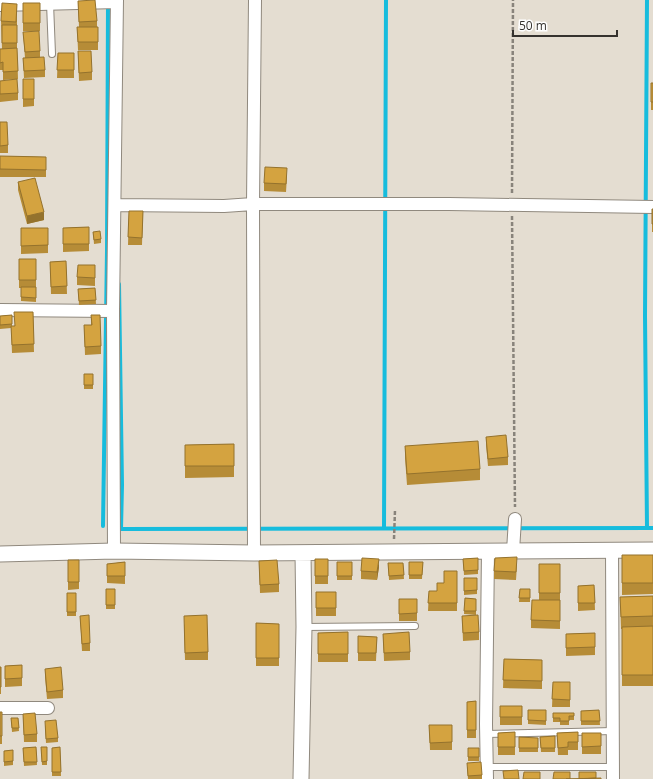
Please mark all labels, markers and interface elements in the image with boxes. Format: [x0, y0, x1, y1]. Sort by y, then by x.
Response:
scale bar [513, 12, 617, 38]
text: 50 m [519, 17, 547, 34]

